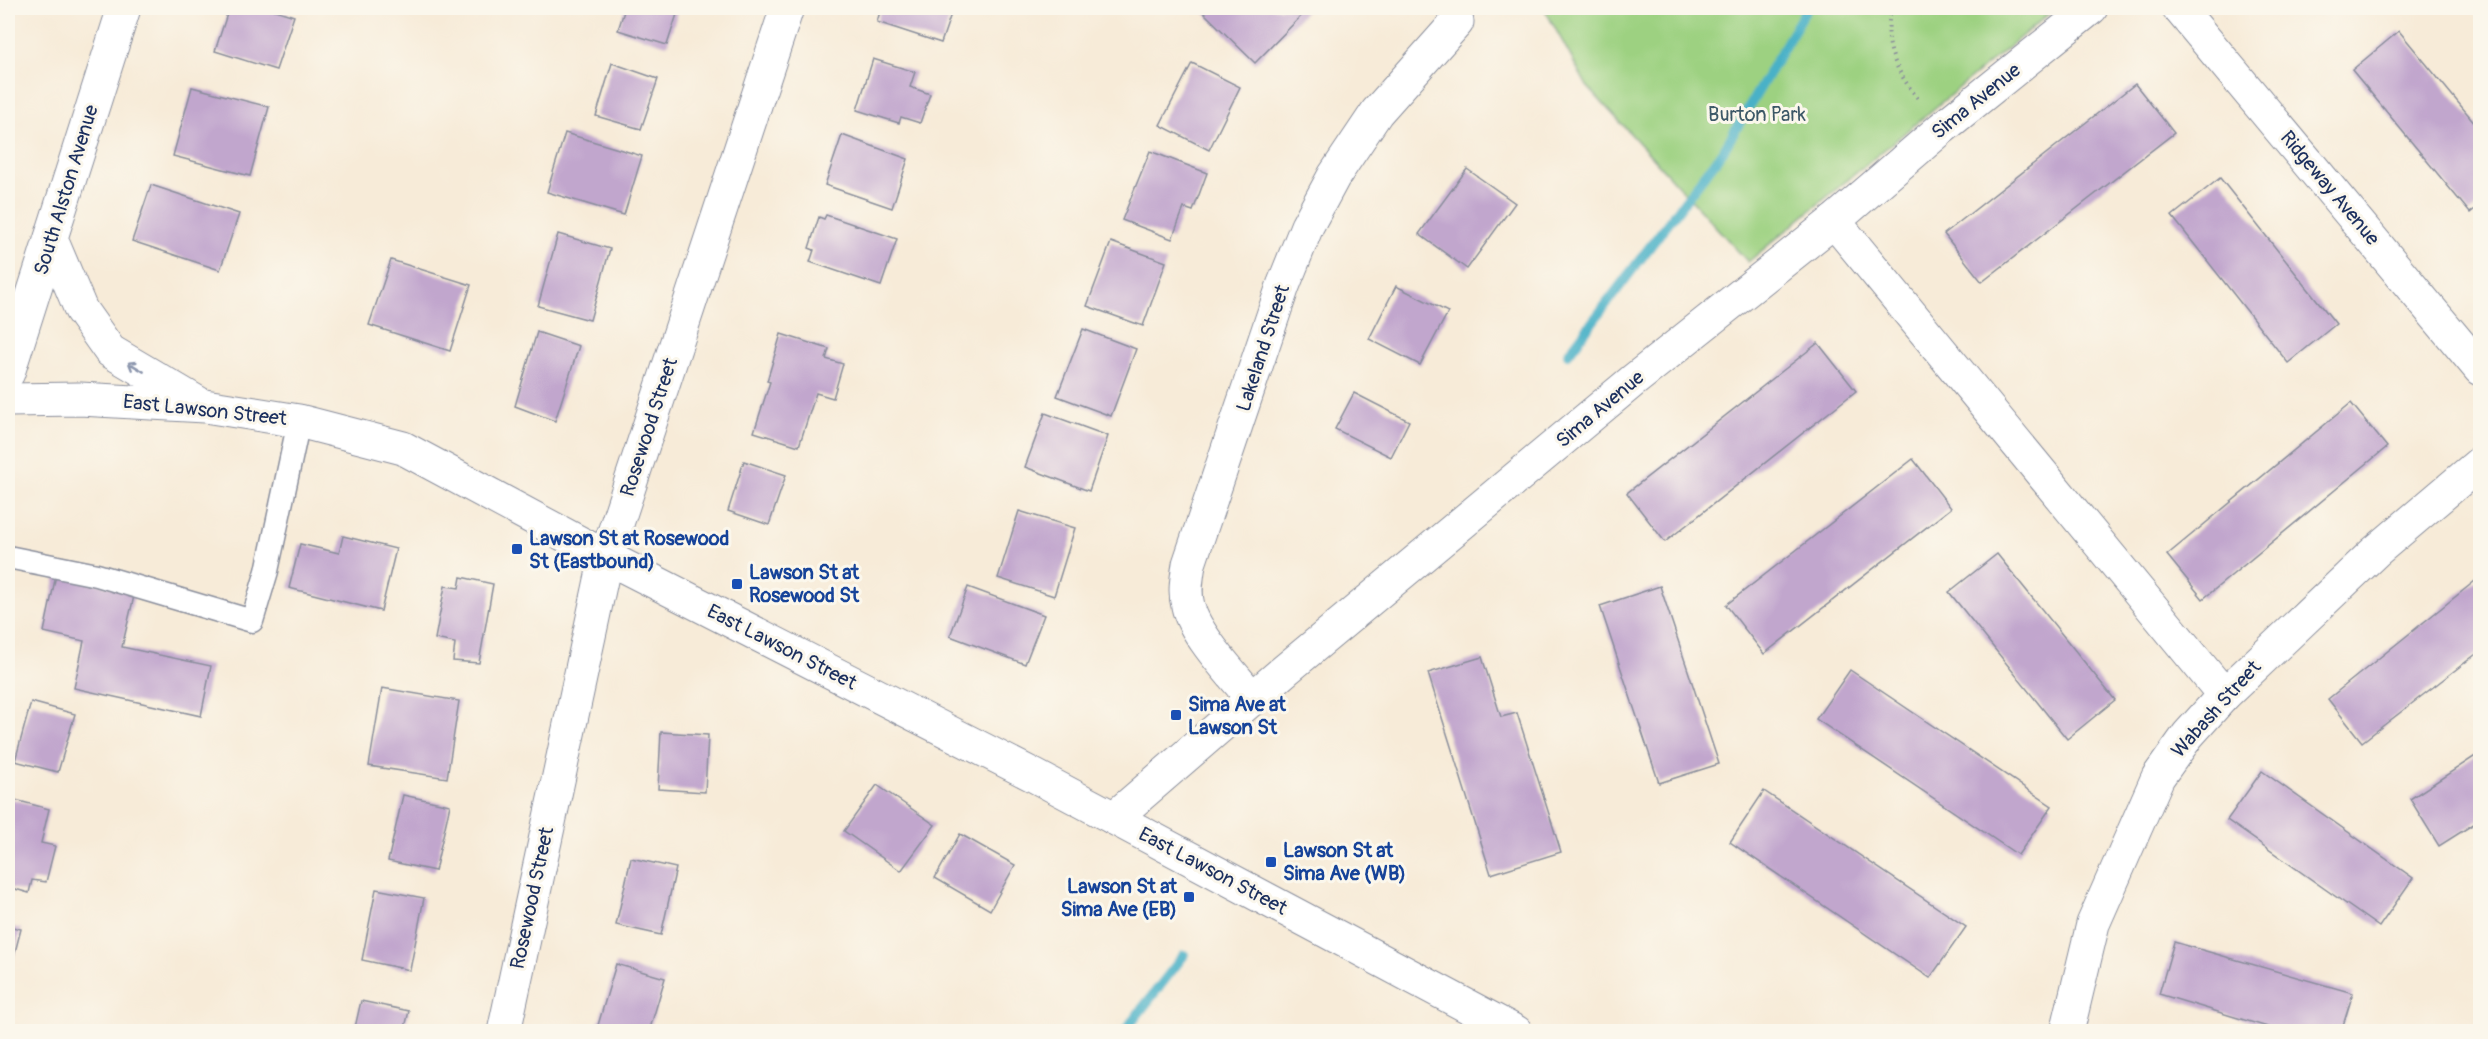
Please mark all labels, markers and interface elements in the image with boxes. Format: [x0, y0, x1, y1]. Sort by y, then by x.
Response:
street label: Sima Avenue [1926, 57, 2026, 145]
street label: South Alston Avenue [28, 102, 104, 278]
park label: Burton Park [1708, 102, 1807, 127]
street label: Ridgeway Avenue [2275, 126, 2385, 250]
street label: Lakeland Street [1231, 281, 1296, 415]
street label: Rosewood Street [615, 354, 684, 500]
one-way arrow [128, 361, 145, 373]
street label: Sima Avenue [1551, 365, 1649, 453]
street label: East Lawson Street [122, 389, 289, 431]
place label: Lawson St at Rosewood St (Eastbound) [529, 526, 729, 574]
marker: Lawson St at Rosewood St (Eastbound) [510, 542, 524, 556]
place label: Lawson St at Rosewood St [749, 560, 860, 608]
marker: Lawson St at Rosewood St [730, 577, 744, 591]
street label: East Lawson Street [703, 599, 862, 696]
street label: Wabash Street [2166, 654, 2267, 763]
place label: Sima Ave at Lawson St [1188, 692, 1287, 740]
marker: Sima Ave at Lawson St [1169, 708, 1183, 722]
street label: East Lawson Street [1135, 821, 1292, 921]
street label: Rosewood Street [505, 824, 559, 971]
place label: Lawson St at Sima Ave (WB) [1283, 838, 1406, 886]
marker: Lawson St at Sima Ave (WB) [1264, 855, 1278, 869]
place label: Lawson St at Sima Ave (EB) [1061, 874, 1178, 922]
marker: Lawson St at Sima Ave (EB) [1182, 890, 1196, 904]

